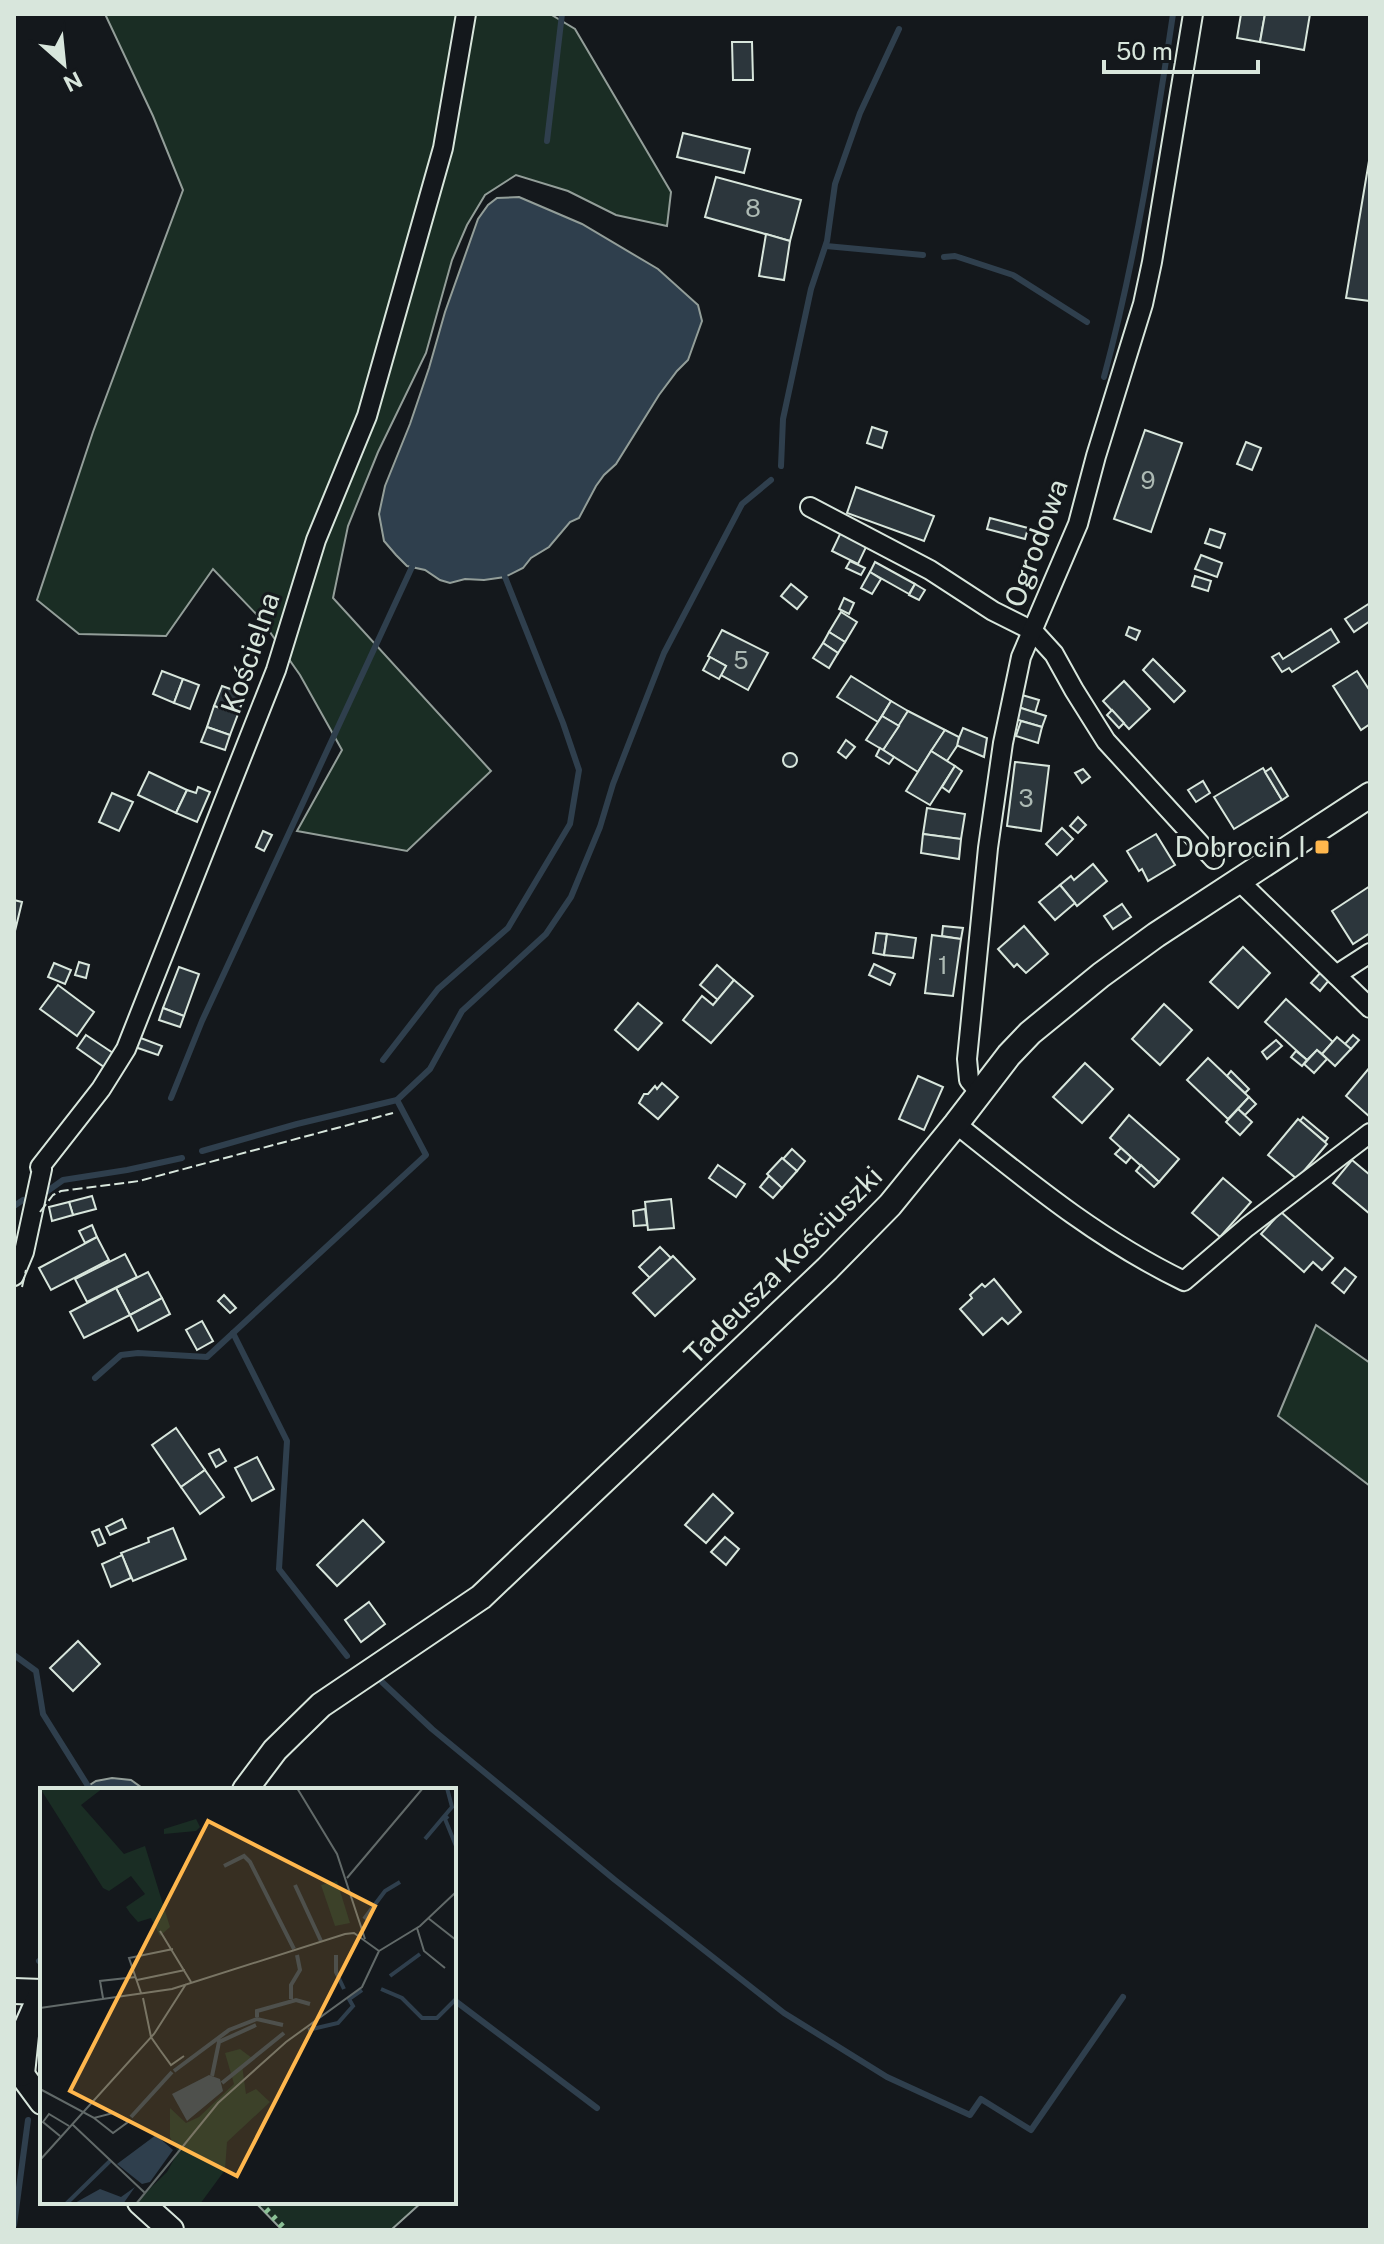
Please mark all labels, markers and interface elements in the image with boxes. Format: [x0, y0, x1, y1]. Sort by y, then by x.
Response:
north arrow [24, 24, 104, 104]
scale bar [1104, 24, 1258, 74]
text: 50 m [1116, 37, 1173, 65]
text: N [60, 66, 87, 97]
house number: 8 [745, 194, 761, 222]
house number: 9 [1141, 466, 1156, 494]
street label: Ogrodowa [997, 474, 1074, 611]
street label: Kościelna [213, 588, 286, 718]
house number: 5 [733, 646, 749, 674]
house number: 3 [1018, 784, 1034, 812]
place label: Dobrocin I [1174, 830, 1306, 863]
marker: Dobrocin I [1313, 838, 1331, 856]
house number: 1 [938, 951, 948, 979]
street label: Tadeusza Kościuszki [677, 1159, 888, 1370]
inset map [40, 1788, 456, 2204]

